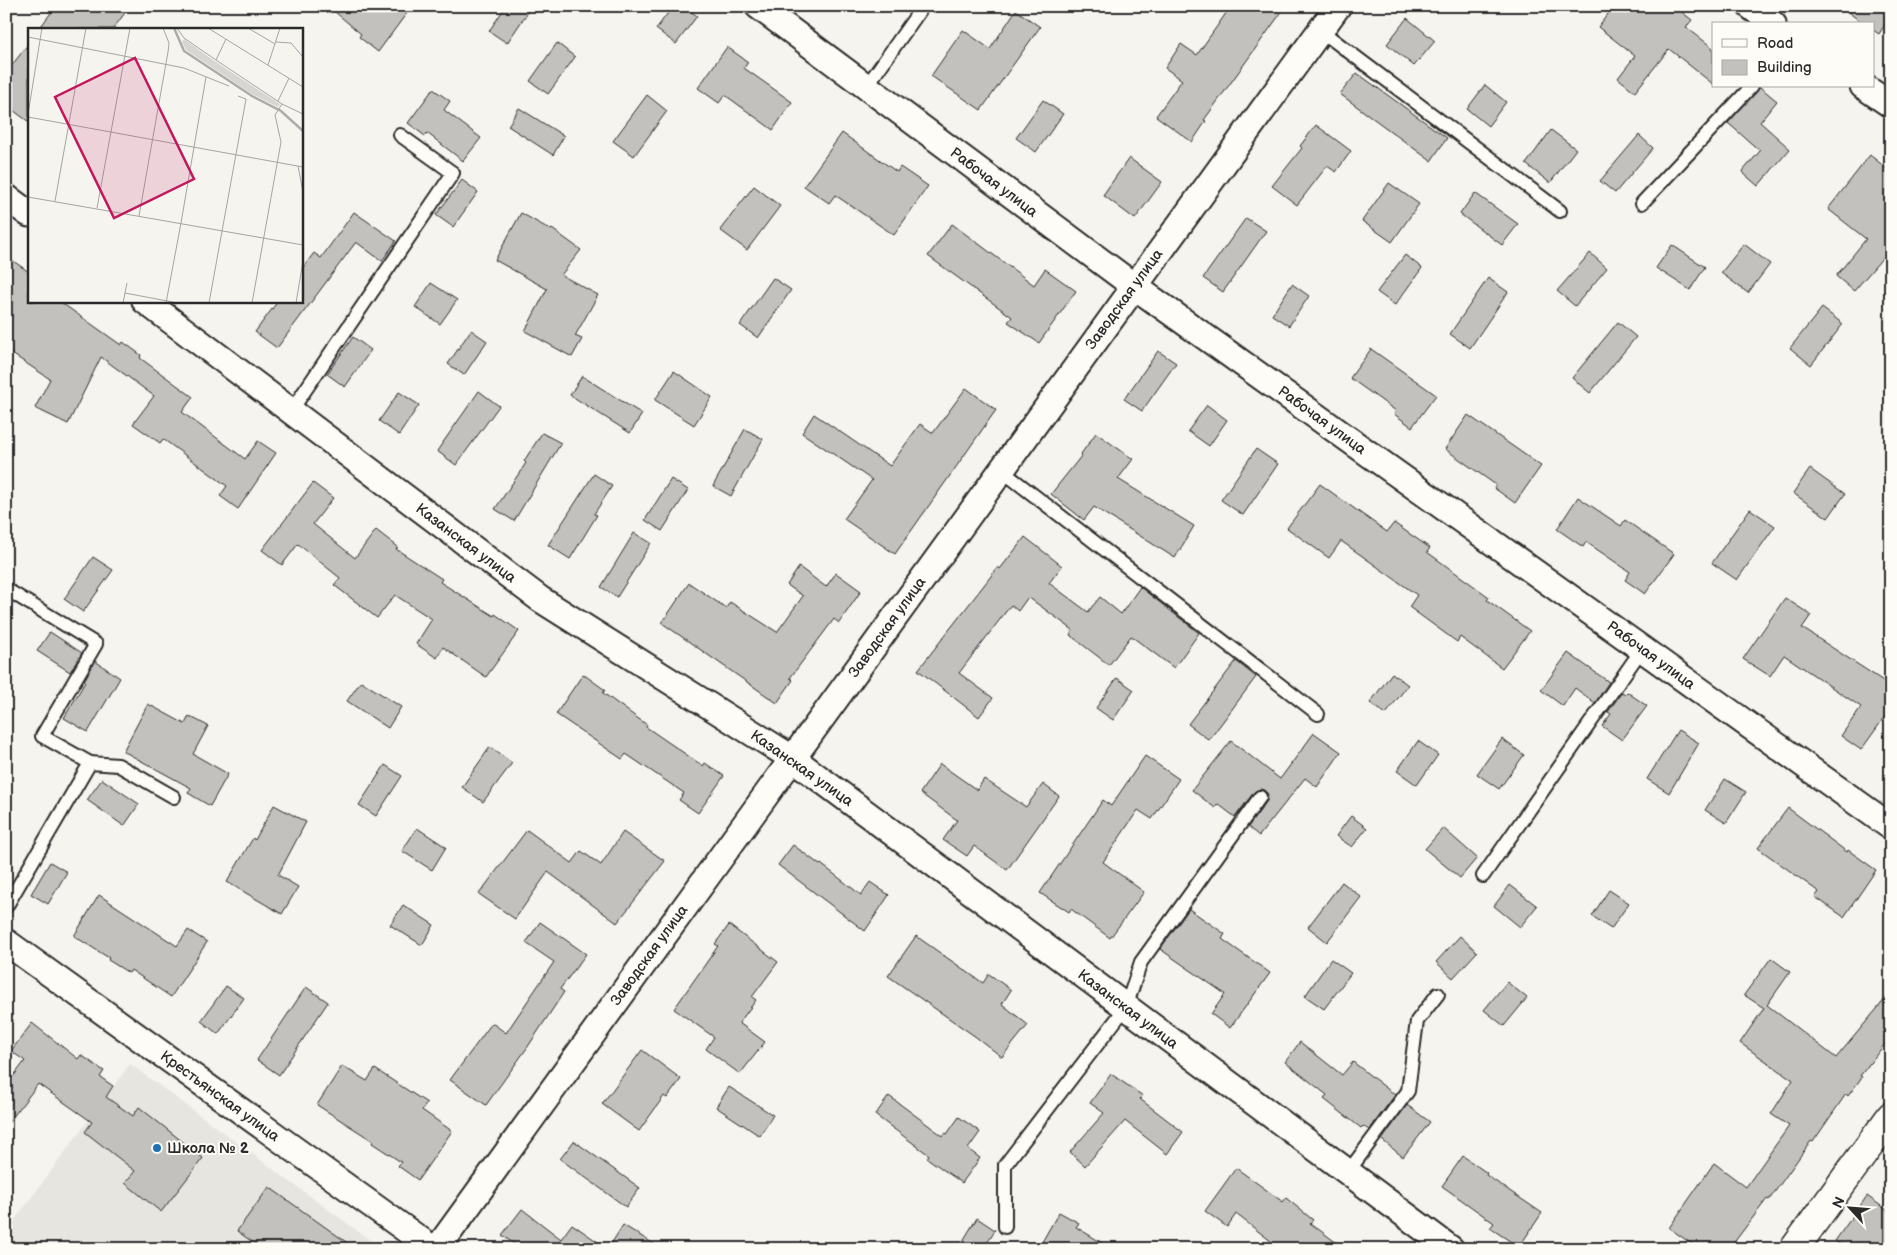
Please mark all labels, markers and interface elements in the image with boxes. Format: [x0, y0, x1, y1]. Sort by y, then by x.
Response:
legend [1712, 22, 1874, 88]
inset map [28, 28, 302, 302]
text: Road [1757, 34, 1793, 53]
text: Building [1757, 58, 1812, 77]
street label: Рабочая улица [946, 143, 1041, 222]
street label: Заводская улица [1081, 245, 1167, 353]
street label: Рабочая улица [1274, 382, 1370, 459]
street label: Казанская улица [412, 499, 520, 587]
street label: Заводская улица [844, 573, 930, 681]
street label: Рабочая улица [1603, 617, 1699, 694]
street label: Казанская улица [747, 726, 857, 811]
street label: Заводская улица [606, 901, 692, 1009]
street label: Казанская улица [1074, 965, 1182, 1053]
street label: Крестьянская улица [156, 1047, 283, 1146]
place label: Школа № 2 [167, 1139, 249, 1158]
marker: Школа № 2 [151, 1142, 163, 1154]
north arrow [1824, 1182, 1874, 1232]
text: N [1829, 1194, 1849, 1211]

